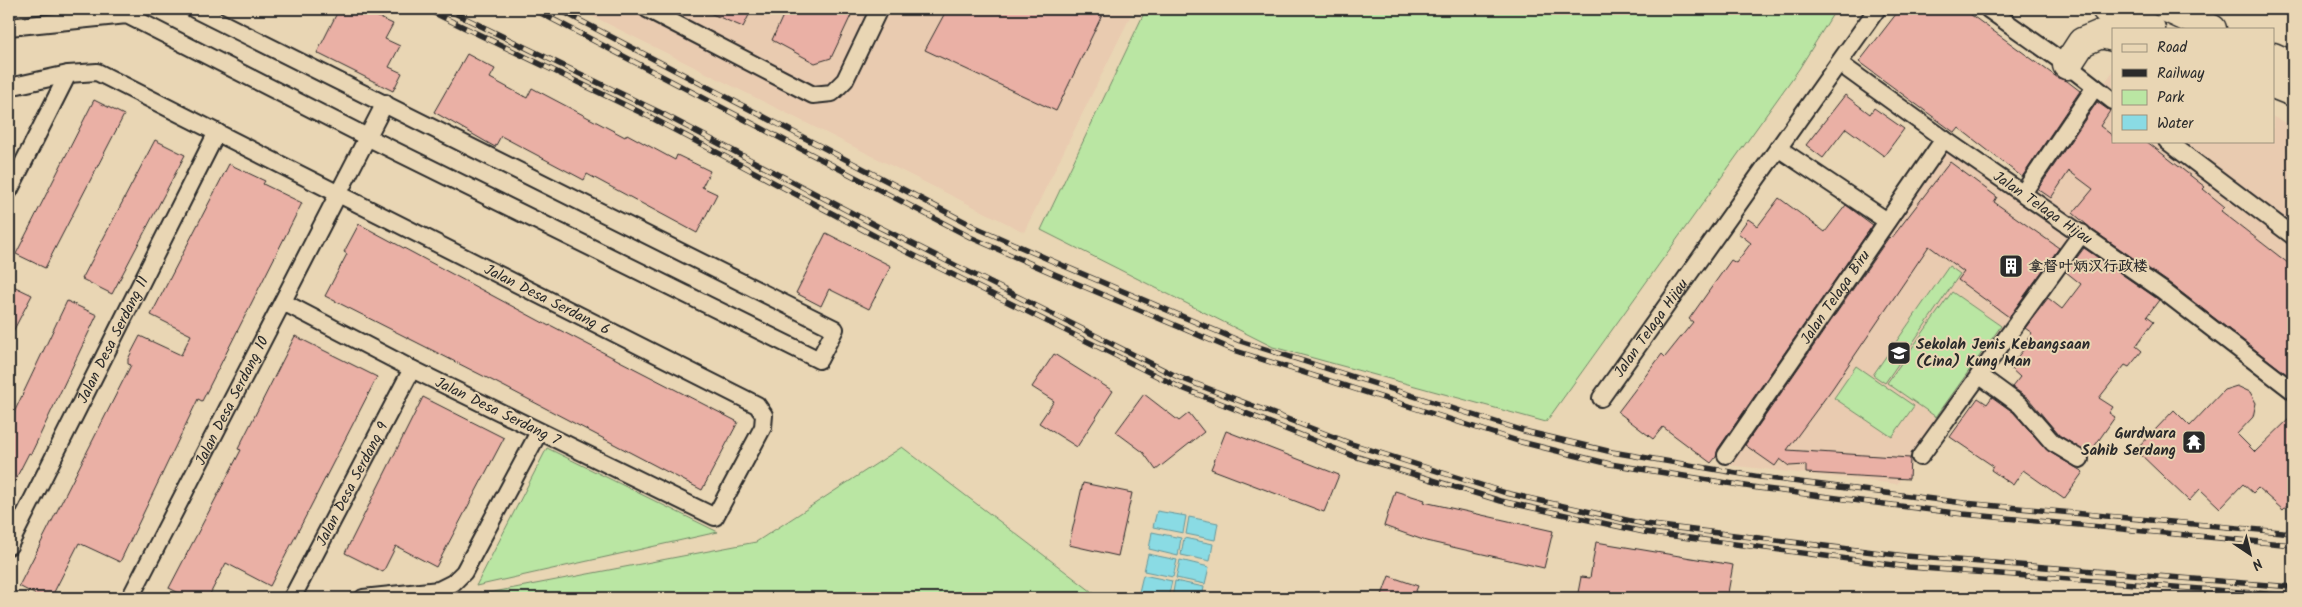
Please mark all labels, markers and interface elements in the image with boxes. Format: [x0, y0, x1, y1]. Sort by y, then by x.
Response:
legend [2112, 28, 2274, 142]
text: Road [2157, 36, 2188, 60]
text: Railway [2157, 62, 2205, 86]
text: Park [2157, 86, 2185, 110]
text: Water [2157, 112, 2194, 136]
street label: Jalan Telaga Hijau [1988, 165, 2097, 251]
street label: Jalan Telaga Biru [1795, 245, 1877, 350]
building icon: 拿督叶炳汉行政楼 [1998, 253, 2024, 279]
place label: 拿督叶炳汉行政楼 [2028, 255, 2148, 279]
street label: Jalan Desa Serdang 6 [480, 258, 614, 342]
street label: Jalan Desa Serdang 11 [72, 272, 156, 408]
street label: Jalan Telaga Hijau [1608, 274, 1695, 383]
street label: Jalan Desa Serdang 10 [189, 332, 276, 470]
place label: Sekolah Jenis Kebangsaan (Cina) Kung Man [1916, 333, 2090, 374]
school or university icon: Sekolah Jenis Kebangsaan (Cina) Kung Man [1886, 340, 1912, 366]
street label: Jalan Desa Serdang 7 [431, 371, 565, 453]
street label: Jalan Desa Serdang 9 [310, 417, 396, 551]
place label: Gurdwara Sahib Serdang [2081, 422, 2176, 463]
temple icon: Gurdwara Sahib Serdang [2181, 429, 2207, 455]
north arrow [2224, 530, 2274, 580]
text: N [2247, 552, 2267, 575]

